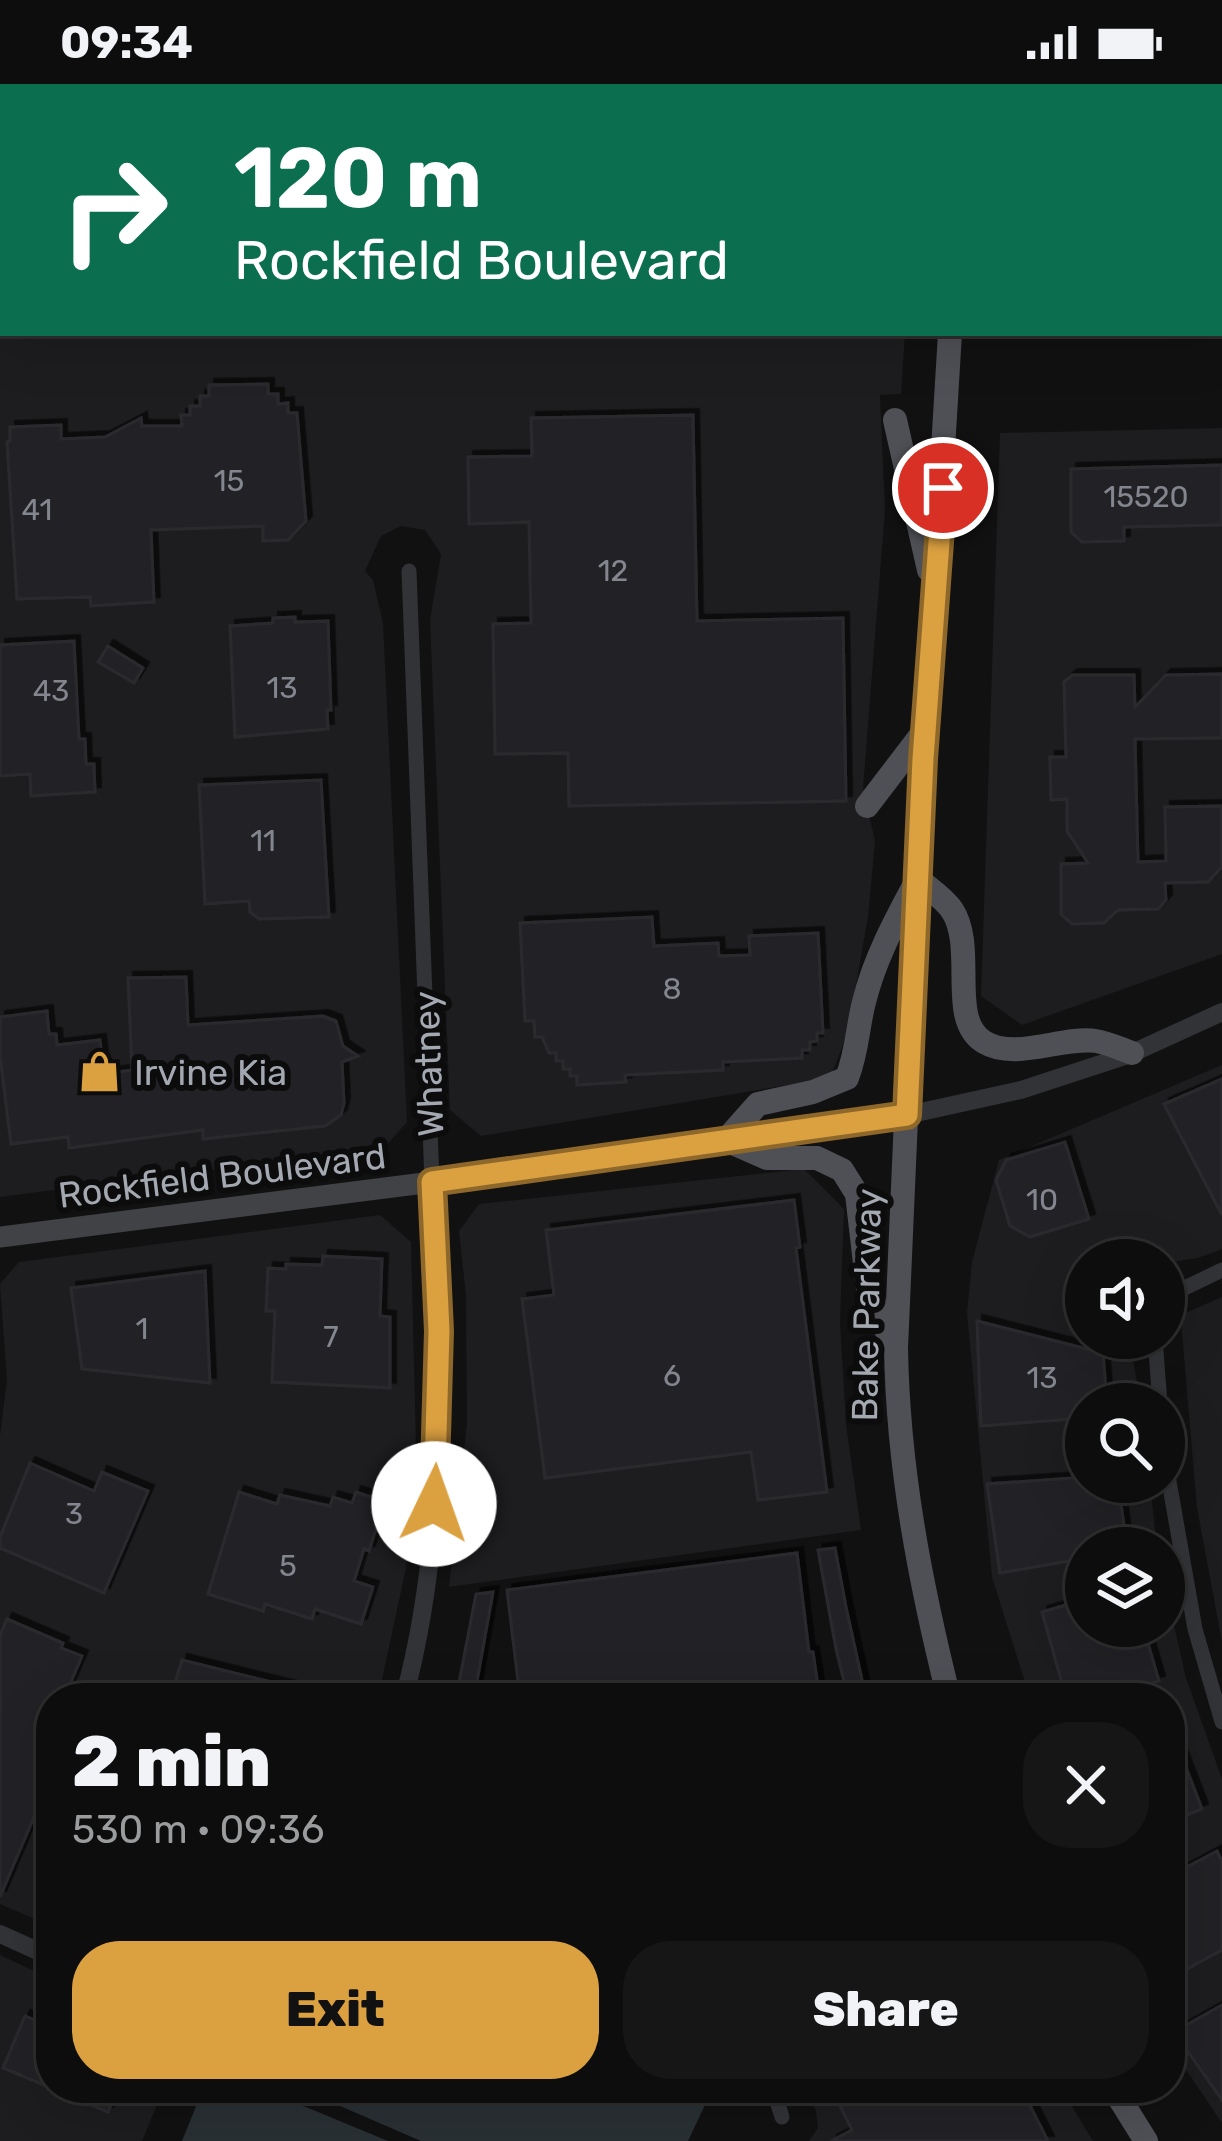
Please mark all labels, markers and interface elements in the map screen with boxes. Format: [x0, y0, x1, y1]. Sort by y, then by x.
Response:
text: 09:34 [60, 16, 193, 69]
text: 120 m [234, 128, 482, 228]
icon: right [36, 132, 192, 288]
text: Rockfield Boulevard [234, 229, 729, 293]
pin [892, 437, 994, 539]
icon: arrive [910, 455, 976, 521]
house number: 15 [214, 463, 244, 499]
house number: 15520 [1103, 479, 1189, 515]
house number: 41 [22, 492, 52, 528]
house number: 12 [598, 553, 628, 589]
house number: 13 [267, 670, 297, 706]
house number: 43 [33, 673, 69, 709]
house number: 11 [250, 823, 276, 859]
house number: 8 [662, 971, 682, 1007]
street label: Whatney [404, 990, 453, 1138]
shop icon: Irvine Kia [77, 1049, 123, 1095]
place label: Irvine Kia [134, 1051, 287, 1094]
street label: Rockfield Boulevard [56, 1134, 388, 1217]
house number: 10 [1026, 1182, 1058, 1218]
street label: Bake Parkway [843, 1188, 890, 1422]
map controls [1065, 1239, 1185, 1647]
button: sound [1065, 1239, 1185, 1359]
house number: 1 [136, 1311, 148, 1347]
house number: 7 [323, 1319, 339, 1355]
house number: 6 [663, 1358, 681, 1394]
house number: 13 [1027, 1360, 1057, 1396]
button: search [1065, 1383, 1185, 1503]
position arrow [371, 1441, 497, 1567]
house number: 3 [65, 1496, 83, 1532]
button: layers [1065, 1527, 1185, 1647]
house number: 5 [279, 1548, 297, 1584]
text: 2 min [72, 1719, 271, 1804]
button: close [1023, 1722, 1149, 1848]
text: 530 m · 09:36 [72, 1807, 324, 1853]
button: Exit [72, 1941, 599, 2079]
button: Share [623, 1941, 1149, 2079]

